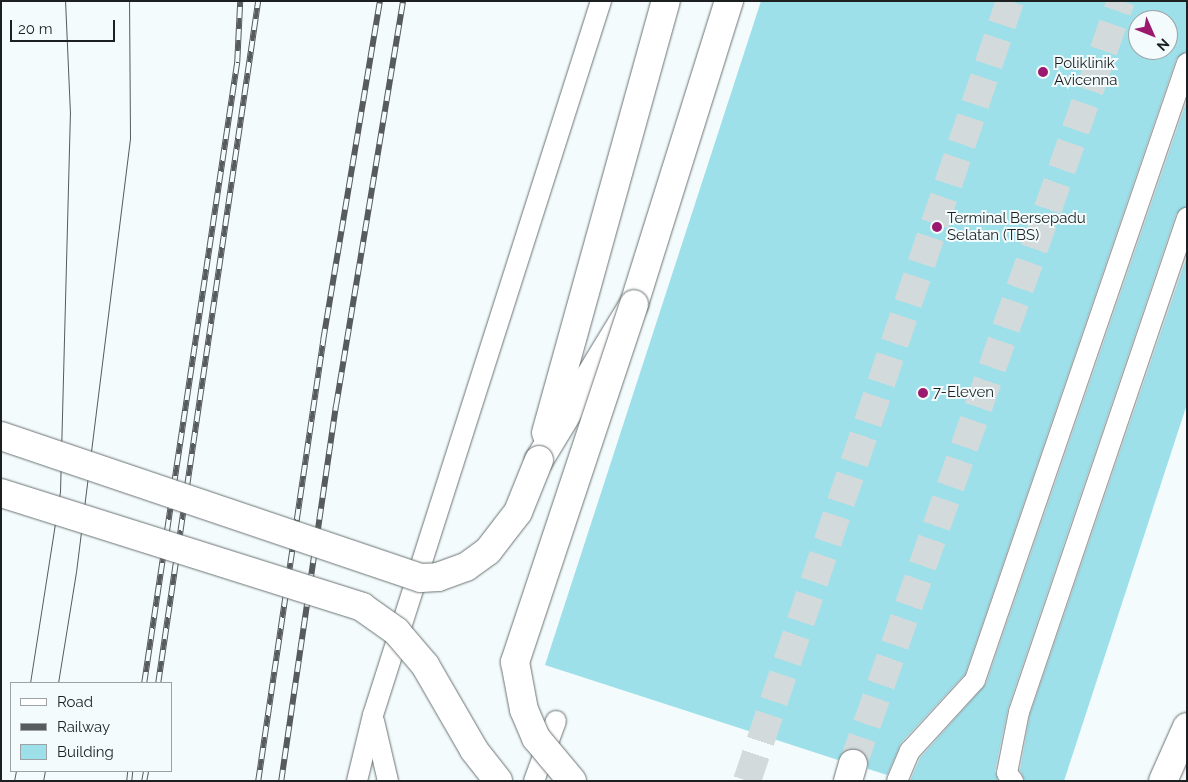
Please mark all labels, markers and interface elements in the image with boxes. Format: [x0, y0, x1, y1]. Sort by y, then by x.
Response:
scale bar [12, 10, 118, 42]
north arrow [1128, 10, 1178, 60]
text: 20 m [18, 20, 53, 38]
text: N [1154, 35, 1173, 54]
place label: Poliklinik Avicenna [1054, 54, 1118, 89]
marker: Poliklinik Avicenna [1036, 65, 1050, 79]
place label: Terminal Bersepadu Selatan (TBS) [947, 209, 1086, 244]
marker: Terminal Bersepadu Selatan (TBS) [931, 221, 943, 233]
place label: 7-Eleven [933, 384, 994, 402]
marker: 7-Eleven [917, 387, 929, 399]
legend [10, 682, 172, 772]
text: Road [57, 693, 93, 711]
text: Railway [57, 718, 110, 736]
text: Building [57, 743, 114, 761]

